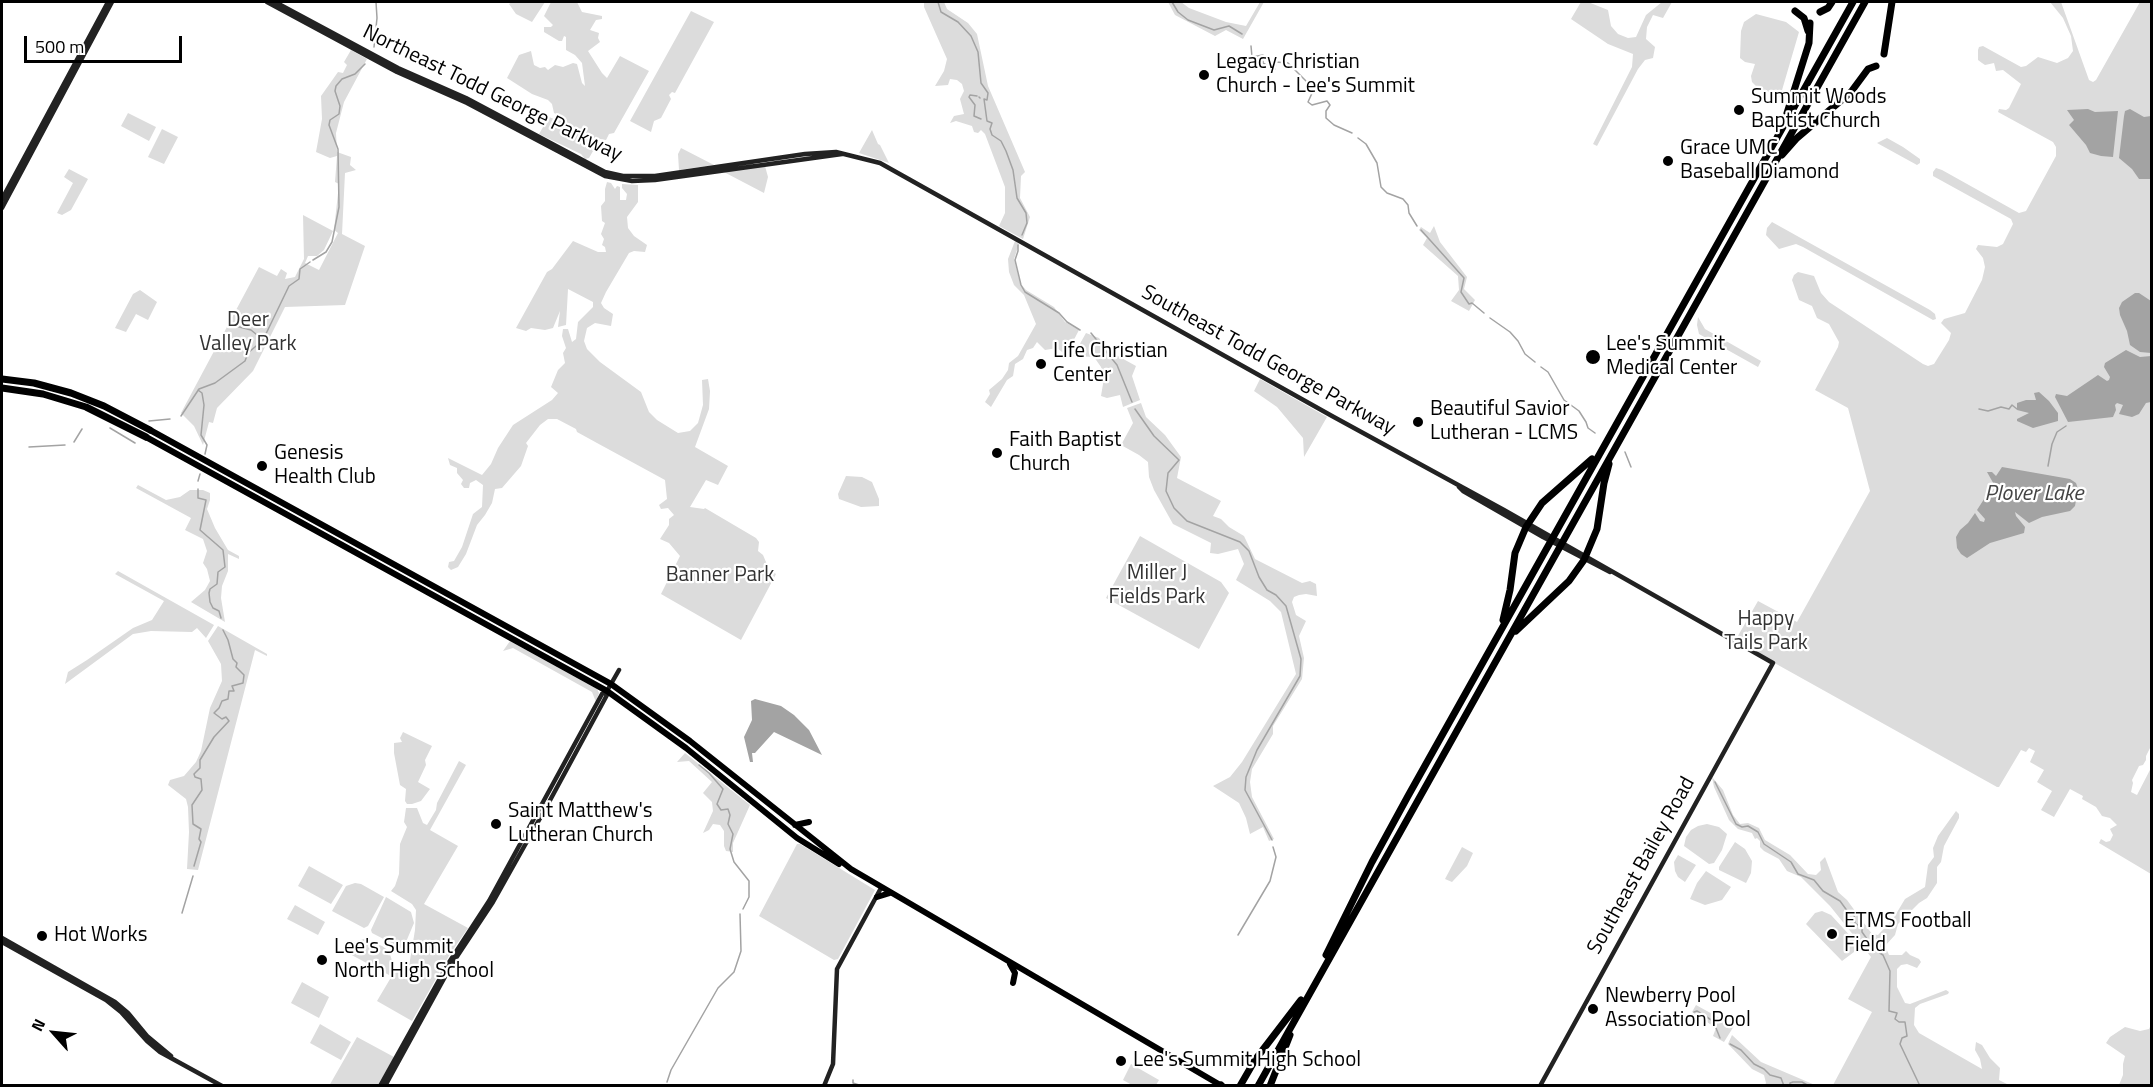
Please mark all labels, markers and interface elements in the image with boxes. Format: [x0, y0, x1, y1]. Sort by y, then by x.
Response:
street label: Northeast Todd George Parkway [358, 20, 626, 168]
scale bar [27, 24, 184, 62]
text: 500 m [35, 33, 84, 60]
place label: Legacy Christian Church - Lee's Summit [1216, 50, 1415, 100]
marker: Legacy Christian Church - Lee's Summit [1197, 68, 1211, 82]
place label: Summit Woods Baptist Church [1751, 85, 1886, 135]
marker: Summit Woods Baptist Church [1732, 103, 1746, 117]
place label: Grace UMC Baseball Diamond [1680, 136, 1839, 186]
marker: Grace UMC Baseball Diamond [1661, 154, 1675, 168]
street label: Southeast Todd George Parkway [1137, 280, 1399, 442]
park label: Deer Valley Park [199, 308, 297, 358]
place label: Lee's Summit Medical Center [1606, 332, 1737, 382]
place label: Life Christian Center [1053, 339, 1168, 389]
marker: Lee's Summit Medical Center [1584, 348, 1602, 366]
marker: Life Christian Center [1034, 357, 1048, 371]
place label: Beautiful Savior Lutheran - LCMS [1430, 397, 1578, 447]
marker: Beautiful Savior Lutheran - LCMS [1411, 415, 1425, 429]
place label: Faith Baptist Church [1009, 428, 1121, 478]
place label: Genesis Health Club [274, 441, 376, 491]
marker: Faith Baptist Church [990, 446, 1004, 460]
marker: Genesis Health Club [255, 459, 269, 473]
water label: Plover Lake [1985, 482, 2083, 508]
park label: Miller J Fields Park [1109, 561, 1205, 611]
park label: Banner Park [666, 563, 774, 589]
park label: Happy Tails Park [1724, 607, 1808, 657]
street label: Southeast Bailey Road [1583, 773, 1701, 959]
place label: Saint Matthew's Lutheran Church [508, 799, 653, 849]
marker: Saint Matthew's Lutheran Church [489, 817, 503, 831]
place label: ETMS Football Field [1844, 909, 1972, 959]
place label: Hot Works [54, 923, 147, 949]
marker: ETMS Football Field [1825, 927, 1839, 941]
marker: Hot Works [35, 929, 49, 943]
place label: Lee's Summit North High School [334, 935, 494, 985]
marker: Lee's Summit North High School [315, 953, 329, 967]
place label: Newberry Pool Association Pool [1605, 984, 1751, 1034]
marker: Newberry Pool Association Pool [1586, 1002, 1600, 1016]
north arrow [24, 1003, 84, 1063]
text: N [25, 1014, 51, 1035]
place label: Lee's Summit High School [1133, 1048, 1361, 1074]
marker: Lee's Summit High School [1114, 1054, 1128, 1068]

